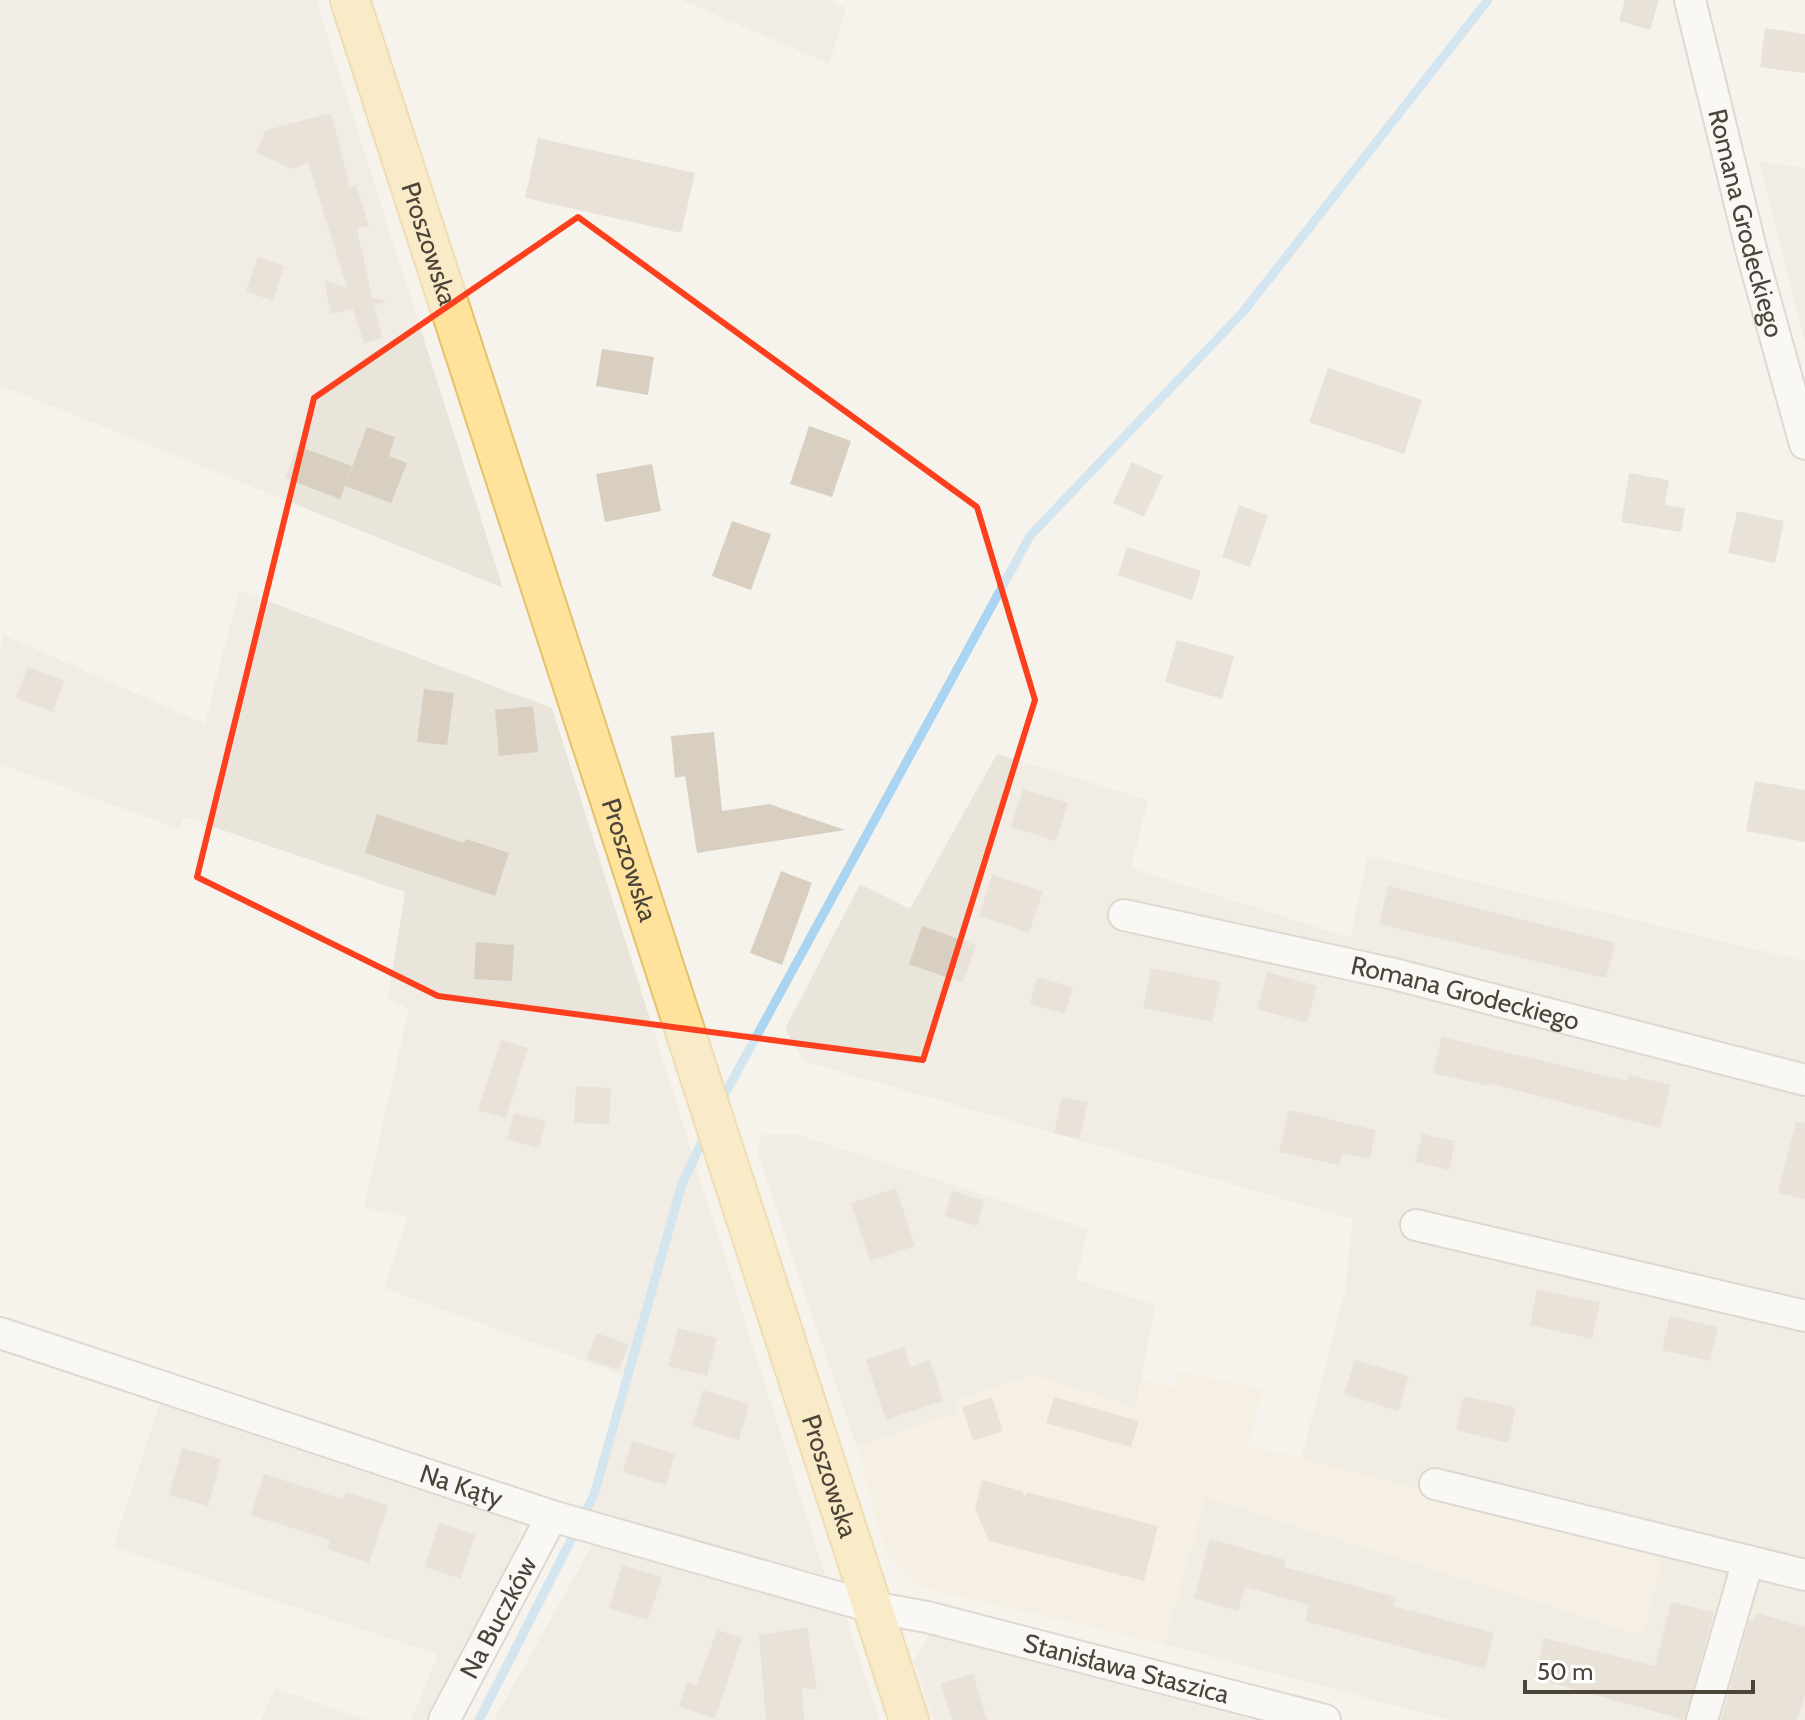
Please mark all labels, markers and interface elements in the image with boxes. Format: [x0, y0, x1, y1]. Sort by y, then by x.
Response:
street label: Romana Grodeckiego [1701, 106, 1791, 341]
street label: Proszowska [394, 178, 464, 309]
street label: Proszowska [595, 794, 664, 926]
street label: Romana Grodeckiego [1348, 949, 1583, 1037]
street label: Proszowska [795, 1410, 865, 1542]
street label: Na Kąty [416, 1457, 507, 1515]
street label: Na Buczków [453, 1551, 544, 1684]
street label: Stanisława Staszica [1020, 1627, 1233, 1711]
scale bar [1525, 1644, 1753, 1694]
text: 50 m [1537, 1657, 1593, 1686]

